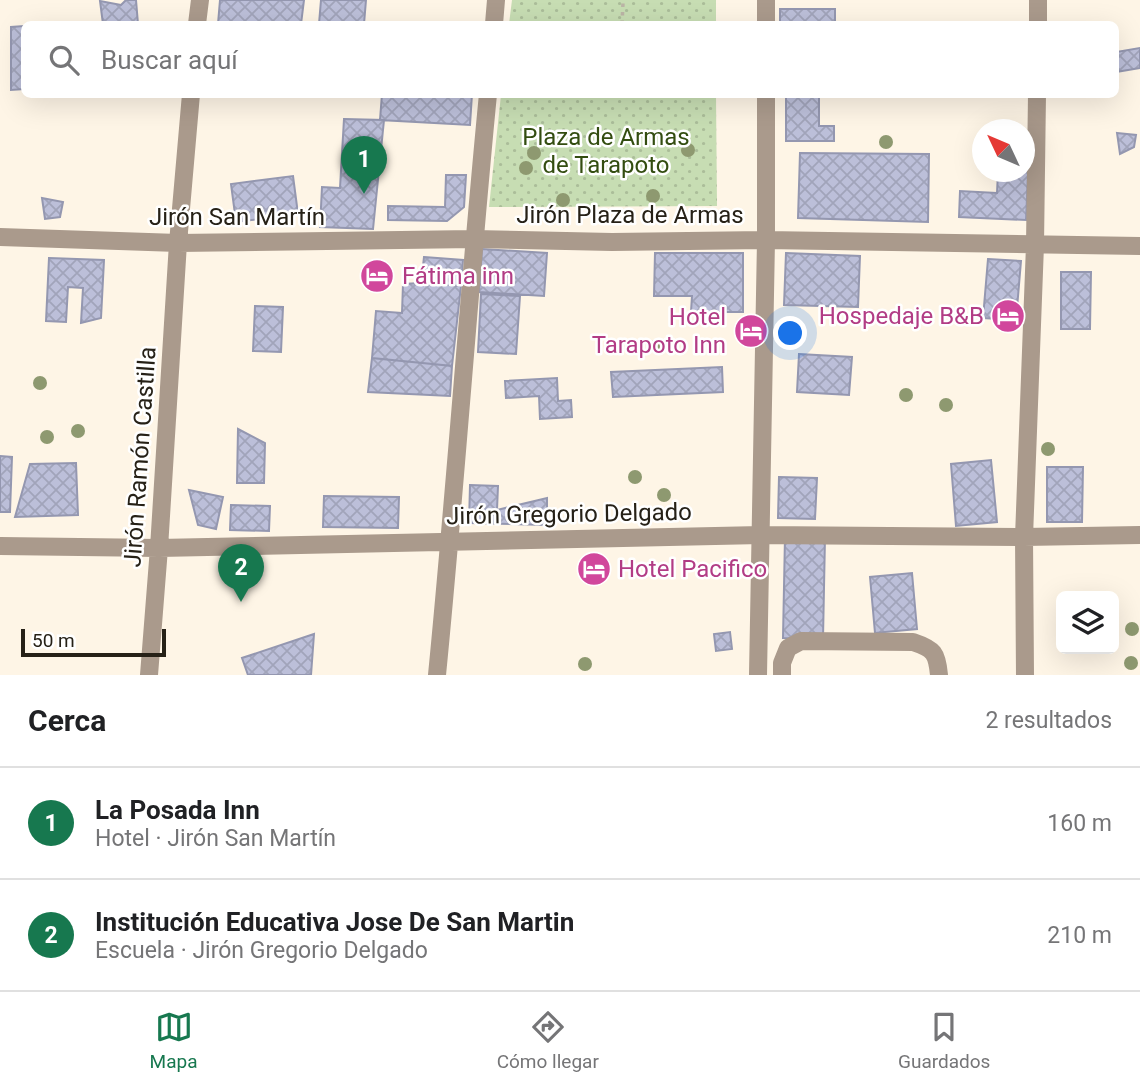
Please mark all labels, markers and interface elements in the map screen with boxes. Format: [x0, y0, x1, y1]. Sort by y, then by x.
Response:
search box [21, 21, 1119, 98]
icon: search [45, 41, 83, 79]
text: Buscar aquí [101, 45, 238, 75]
north arrow [972, 119, 1035, 182]
park label: Plaza de Armas de Tarapoto [522, 123, 690, 179]
pin: 1 [341, 136, 387, 194]
street label: Jirón Plaza de Armas [516, 201, 744, 229]
street label: Jirón San Martín [149, 203, 325, 231]
hotel icon: Fátima inn [358, 257, 396, 295]
place label: Fátima inn [402, 262, 514, 290]
hotel icon: Hospedaje B&B [989, 297, 1027, 335]
place label: Hospedaje B&B [819, 302, 984, 330]
place label: Hotel Tarapoto Inn [592, 303, 726, 359]
hotel icon: Hotel Tarapoto Inn [732, 312, 770, 350]
your location [773, 316, 807, 350]
street label: Jirón Ramón Castilla [118, 346, 162, 568]
street label: Jirón Gregorio Delgado [446, 498, 692, 530]
pin: 2 [218, 544, 264, 602]
hotel icon: Hotel Pacifico [575, 550, 613, 588]
place label: Hotel Pacifico [618, 555, 767, 583]
map controls [1056, 591, 1119, 654]
button: layers [1056, 591, 1119, 654]
scale bar [21, 626, 166, 658]
text: 50 m [32, 629, 75, 652]
text: Cerca [28, 703, 106, 738]
text: 2 resultados [985, 707, 1112, 734]
text: La Posada Inn [95, 795, 260, 825]
text: 1 [44, 810, 58, 837]
text: 160 m [1047, 810, 1112, 837]
text: Hotel · Jirón San Martín [95, 825, 336, 852]
text: Institución Educativa Jose De San Martin [95, 907, 574, 937]
text: 2 [44, 922, 58, 949]
text: 210 m [1047, 922, 1112, 949]
text: Escuela · Jirón Gregorio Delgado [95, 937, 428, 964]
tab: Mapa [150, 1008, 198, 1073]
tab: Cómo llegar [497, 1008, 599, 1073]
tab: Guardados [898, 1008, 990, 1073]

